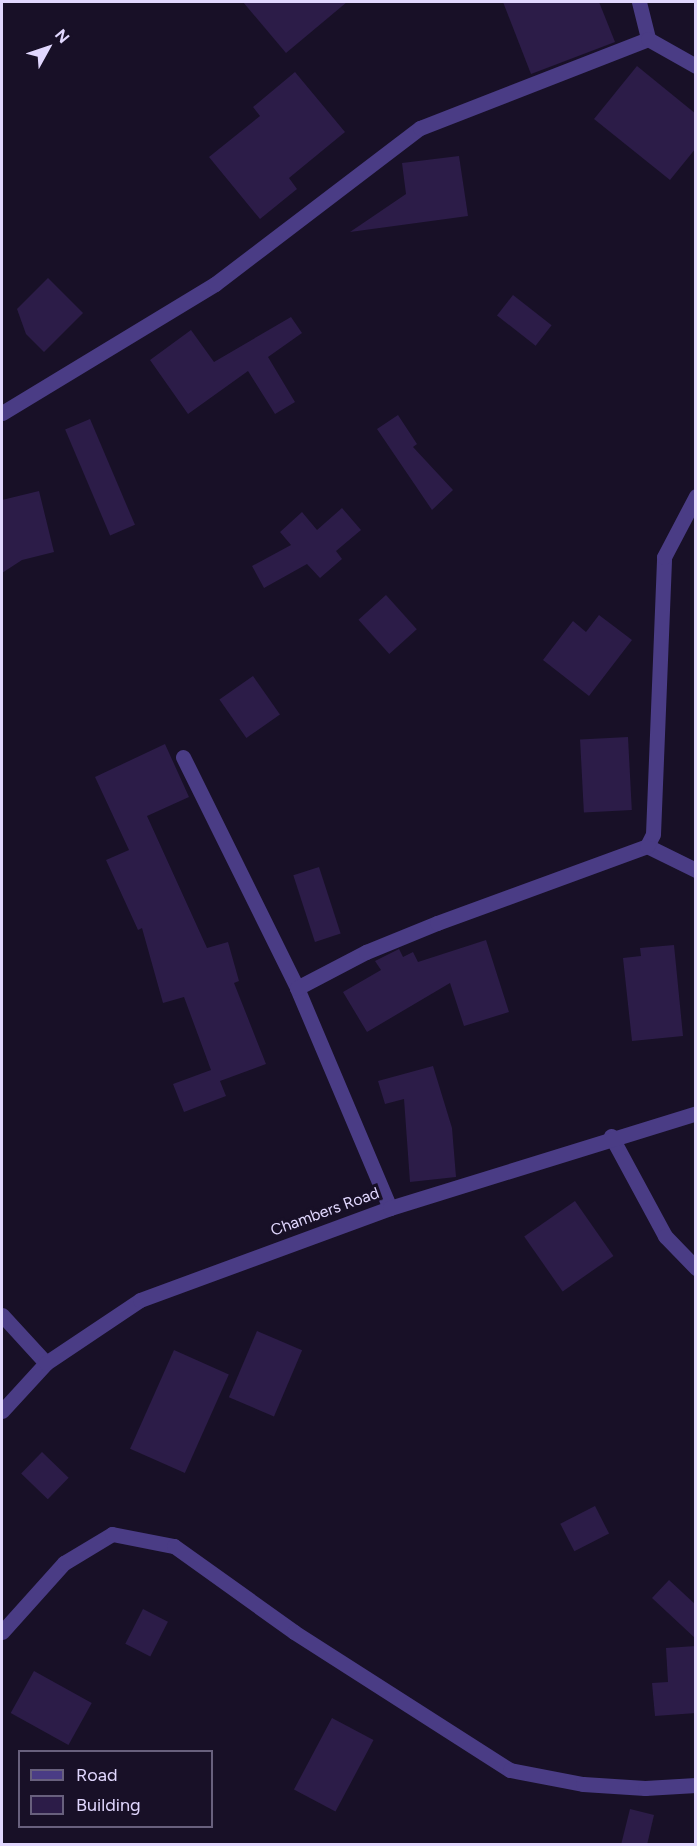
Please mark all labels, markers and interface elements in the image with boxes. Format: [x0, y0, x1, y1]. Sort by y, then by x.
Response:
north arrow [18, 18, 78, 78]
text: N [51, 25, 73, 47]
street label: Chambers Road [268, 1183, 382, 1241]
legend [18, 1750, 213, 1828]
text: Road [76, 1764, 117, 1786]
text: Building [76, 1794, 141, 1816]

